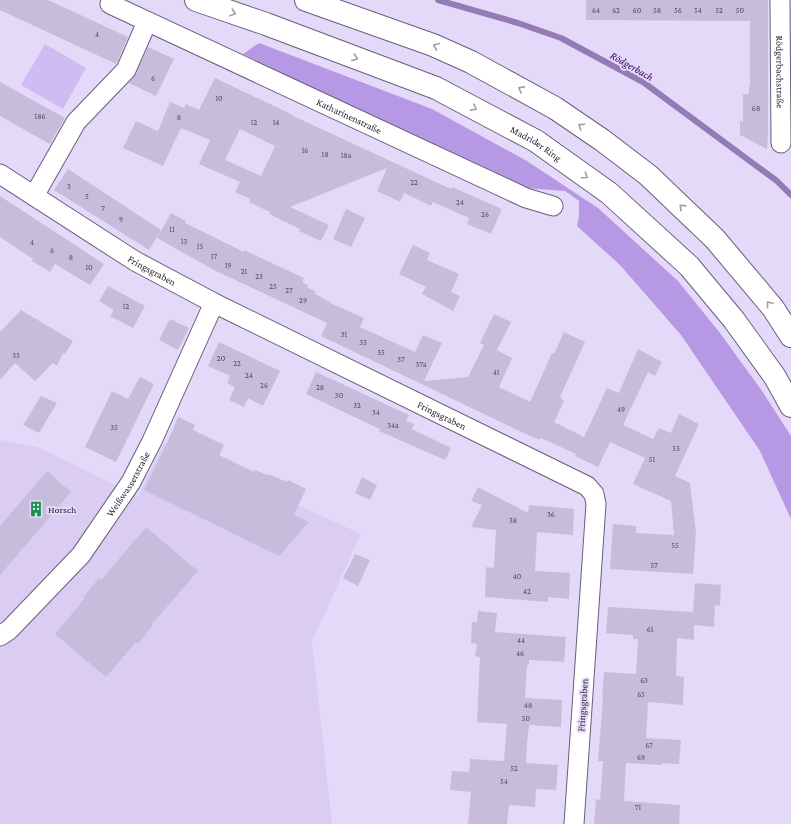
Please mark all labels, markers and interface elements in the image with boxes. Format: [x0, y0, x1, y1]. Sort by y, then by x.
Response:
house number: 64 [592, 6, 600, 15]
house number: 62 [612, 6, 620, 15]
house number: 60 [633, 6, 642, 15]
house number: 58 [653, 6, 661, 15]
house number: 56 [674, 6, 682, 15]
house number: 54 [694, 6, 702, 15]
house number: 52 [715, 6, 723, 15]
house number: 50 [736, 6, 745, 15]
one-way arrow [229, 8, 236, 16]
house number: 4 [95, 30, 99, 39]
street label: Rödgerbachstraße [774, 36, 786, 109]
one-way arrow [432, 43, 439, 51]
water label: Rödgerbach [608, 49, 656, 84]
one-way arrow [351, 53, 358, 61]
house number: 6 [151, 74, 155, 83]
one-way arrow [518, 86, 525, 94]
house number: 10 [215, 94, 223, 103]
street label: Katharinenstraße [315, 96, 384, 136]
one-way arrow [470, 104, 477, 111]
house number: 68 [752, 104, 760, 113]
house number: 186 [34, 112, 46, 121]
house number: 8 [177, 113, 181, 122]
house number: 12 [251, 118, 257, 127]
house number: 14 [273, 118, 279, 127]
one-way arrow [578, 123, 585, 131]
street label: Madrider Ring [509, 124, 564, 163]
house number: 16 [302, 146, 308, 155]
house number: 18 [322, 150, 328, 159]
house number: 18a [341, 151, 352, 160]
one-way arrow [581, 171, 588, 179]
house number: 22 [410, 178, 418, 187]
house number: 3 [67, 182, 71, 191]
house number: 5 [85, 192, 89, 201]
house number: 24 [456, 198, 464, 207]
house number: 7 [101, 204, 105, 213]
one-way arrow [679, 204, 687, 212]
house number: 26 [481, 210, 489, 219]
house number: 9 [119, 215, 123, 224]
house number: 11 [169, 225, 175, 234]
house number: 13 [181, 237, 187, 246]
house number: 4 [30, 238, 34, 247]
house number: 15 [197, 242, 203, 251]
house number: 6 [50, 246, 54, 255]
house number: 17 [211, 252, 217, 261]
house number: 8 [69, 253, 73, 262]
street label: Fringsgraben [126, 253, 178, 288]
house number: 19 [225, 261, 231, 270]
house number: 10 [85, 263, 93, 272]
house number: 21 [241, 267, 248, 276]
house number: 23 [255, 272, 263, 281]
house number: 25 [269, 282, 277, 291]
house number: 27 [285, 286, 293, 295]
house number: 29 [299, 296, 307, 305]
one-way arrow [766, 301, 773, 308]
house number: 12 [123, 302, 129, 311]
house number: 31 [341, 330, 348, 339]
house number: 33 [359, 338, 367, 347]
house number: 35 [377, 348, 385, 357]
house number: 33 [12, 351, 20, 360]
house number: 20 [217, 354, 226, 363]
house number: 37 [397, 355, 405, 364]
house number: 22 [233, 359, 241, 368]
house number: 37a [416, 360, 427, 369]
house number: 41 [493, 368, 500, 377]
house number: 24 [245, 371, 253, 380]
house number: 26 [260, 381, 268, 390]
house number: 28 [316, 383, 324, 392]
house number: 30 [335, 391, 344, 400]
street label: Fringsgraben [416, 399, 468, 432]
house number: 32 [353, 401, 361, 410]
house number: 49 [617, 405, 625, 414]
house number: 34 [372, 408, 380, 417]
house number: 34a [387, 421, 399, 430]
house number: 35 [110, 423, 118, 432]
house number: 53 [672, 444, 680, 453]
street label: Weißwasserstraße [104, 449, 152, 519]
house number: 51 [649, 455, 656, 464]
building icon: Horsch [27, 500, 45, 518]
place label: Horsch [48, 504, 77, 515]
house number: 36 [547, 510, 555, 519]
house number: 38 [509, 516, 517, 525]
house number: 55 [671, 541, 679, 550]
house number: 57 [650, 561, 658, 570]
house number: 40 [513, 572, 522, 581]
house number: 42 [523, 587, 531, 596]
house number: 61 [647, 625, 654, 634]
house number: 44 [517, 636, 525, 645]
house number: 46 [516, 649, 524, 658]
house number: 63 [640, 676, 648, 685]
street label: Fringsgraben [575, 678, 590, 732]
house number: 65 [637, 690, 645, 699]
house number: 48 [524, 701, 532, 710]
house number: 50 [522, 714, 531, 723]
house number: 67 [645, 741, 653, 750]
house number: 69 [637, 753, 645, 762]
house number: 52 [510, 764, 518, 773]
house number: 54 [500, 777, 508, 786]
house number: 71 [635, 803, 642, 812]

